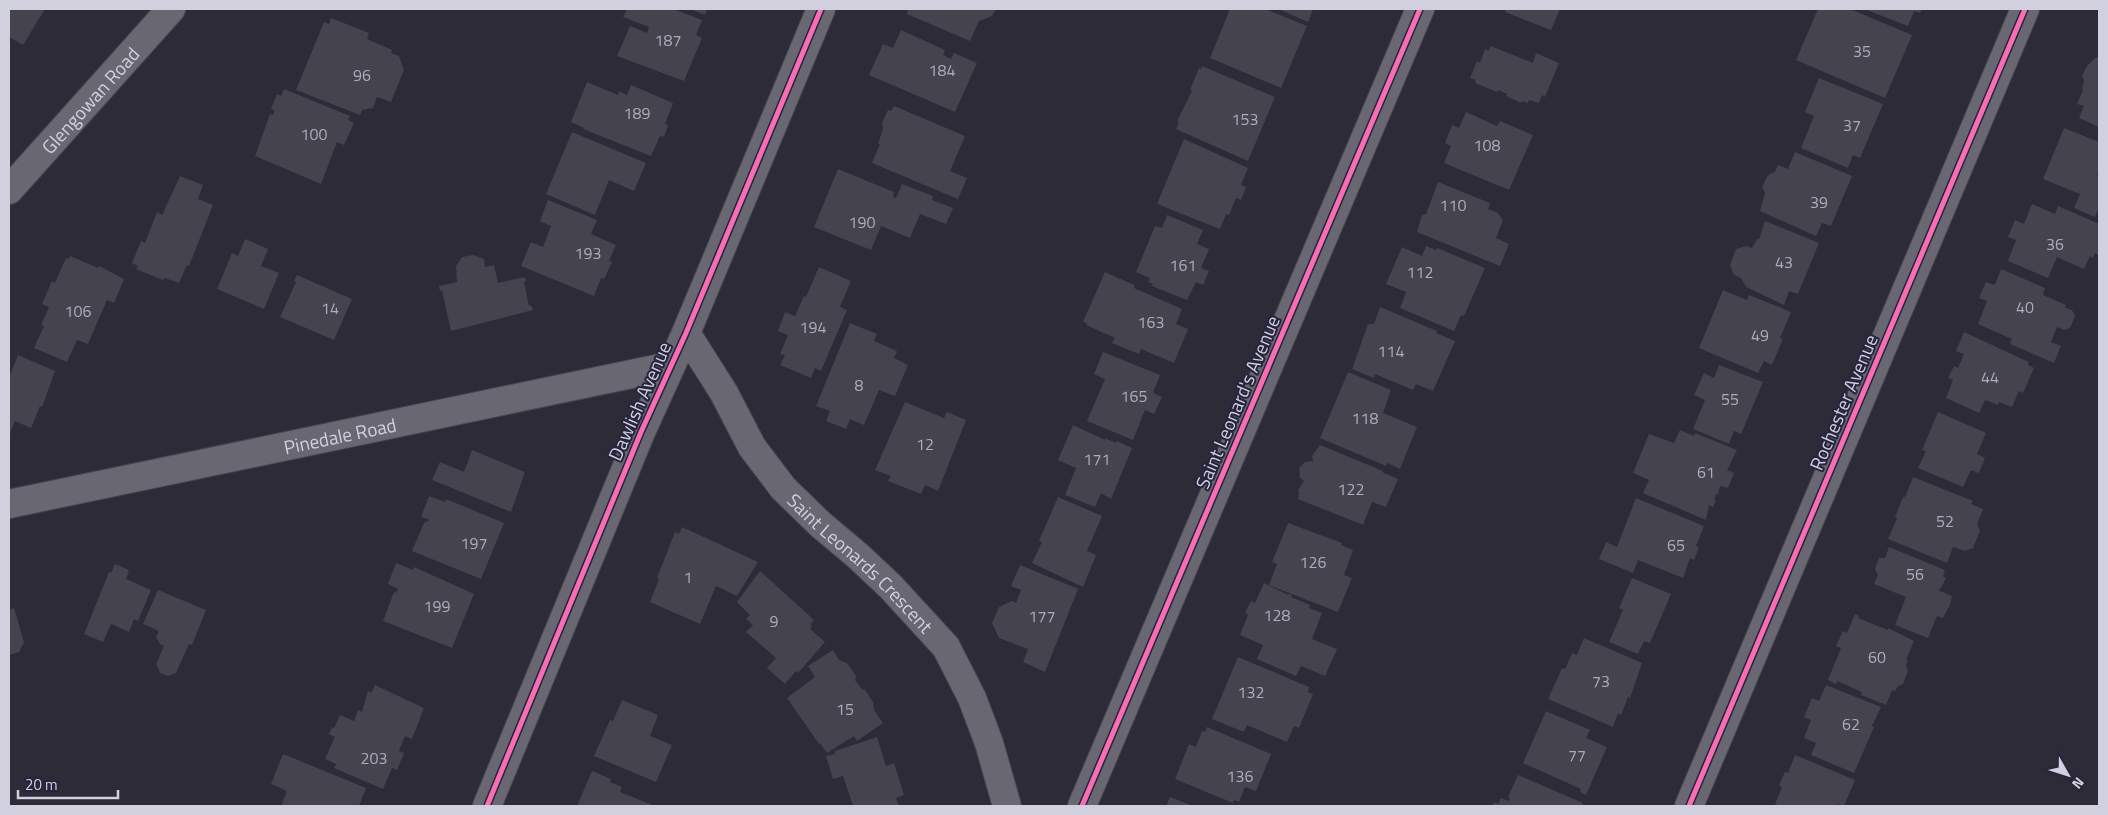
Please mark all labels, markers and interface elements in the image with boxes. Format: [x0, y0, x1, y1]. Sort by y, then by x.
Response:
house number: 187 [655, 28, 681, 52]
house number: 35 [1853, 39, 1871, 63]
street label: Glengowan Road [34, 40, 146, 160]
house number: 184 [929, 58, 955, 82]
house number: 96 [353, 63, 371, 87]
house number: 189 [624, 101, 650, 125]
house number: 153 [1232, 107, 1258, 131]
house number: 37 [1843, 113, 1861, 137]
house number: 100 [301, 122, 327, 146]
house number: 108 [1474, 133, 1500, 157]
house number: 39 [1810, 190, 1828, 214]
house number: 110 [1440, 193, 1466, 217]
house number: 190 [849, 210, 875, 234]
house number: 36 [2046, 232, 2064, 256]
house number: 193 [575, 241, 601, 265]
house number: 43 [1775, 250, 1793, 274]
house number: 161 [1170, 253, 1196, 277]
house number: 112 [1407, 260, 1433, 284]
house number: 40 [2016, 295, 2034, 319]
house number: 14 [321, 296, 339, 320]
house number: 106 [65, 299, 91, 323]
house number: 163 [1138, 310, 1164, 334]
street label: Saint Leonard's Avenue [1187, 311, 1287, 493]
house number: 194 [800, 315, 826, 339]
house number: 49 [1751, 323, 1769, 347]
street label: Rochester Avenue [1801, 330, 1885, 474]
street label: Dawlish Avenue [600, 337, 678, 465]
house number: 114 [1378, 339, 1404, 363]
house number: 44 [1981, 365, 1999, 389]
house number: 8 [855, 373, 864, 397]
house number: 165 [1121, 384, 1147, 408]
house number: 55 [1721, 387, 1739, 411]
house number: 118 [1352, 406, 1378, 430]
street label: Pinedale Road [281, 409, 399, 461]
house number: 12 [916, 432, 934, 456]
house number: 171 [1084, 447, 1110, 471]
house number: 61 [1697, 460, 1715, 484]
house number: 122 [1338, 477, 1364, 501]
street label: Saint Leonards Crescent [781, 486, 941, 639]
house number: 52 [1936, 509, 1954, 533]
house number: 197 [461, 531, 487, 555]
house number: 65 [1667, 533, 1685, 557]
house number: 126 [1300, 550, 1326, 574]
house number: 56 [1906, 562, 1924, 586]
house number: 1 [684, 565, 692, 589]
house number: 199 [424, 594, 450, 618]
house number: 128 [1264, 603, 1290, 627]
house number: 177 [1029, 604, 1055, 628]
house number: 9 [770, 609, 779, 633]
house number: 60 [1868, 645, 1886, 669]
house number: 73 [1592, 669, 1610, 693]
house number: 132 [1238, 680, 1264, 704]
house number: 15 [836, 697, 854, 721]
house number: 62 [1842, 712, 1860, 736]
house number: 77 [1568, 743, 1586, 767]
house number: 203 [361, 746, 387, 770]
north arrow [2043, 750, 2093, 800]
house number: 136 [1227, 764, 1253, 788]
scale bar [18, 768, 118, 800]
text: 20 m [25, 773, 58, 796]
text: N [2067, 773, 2090, 794]

